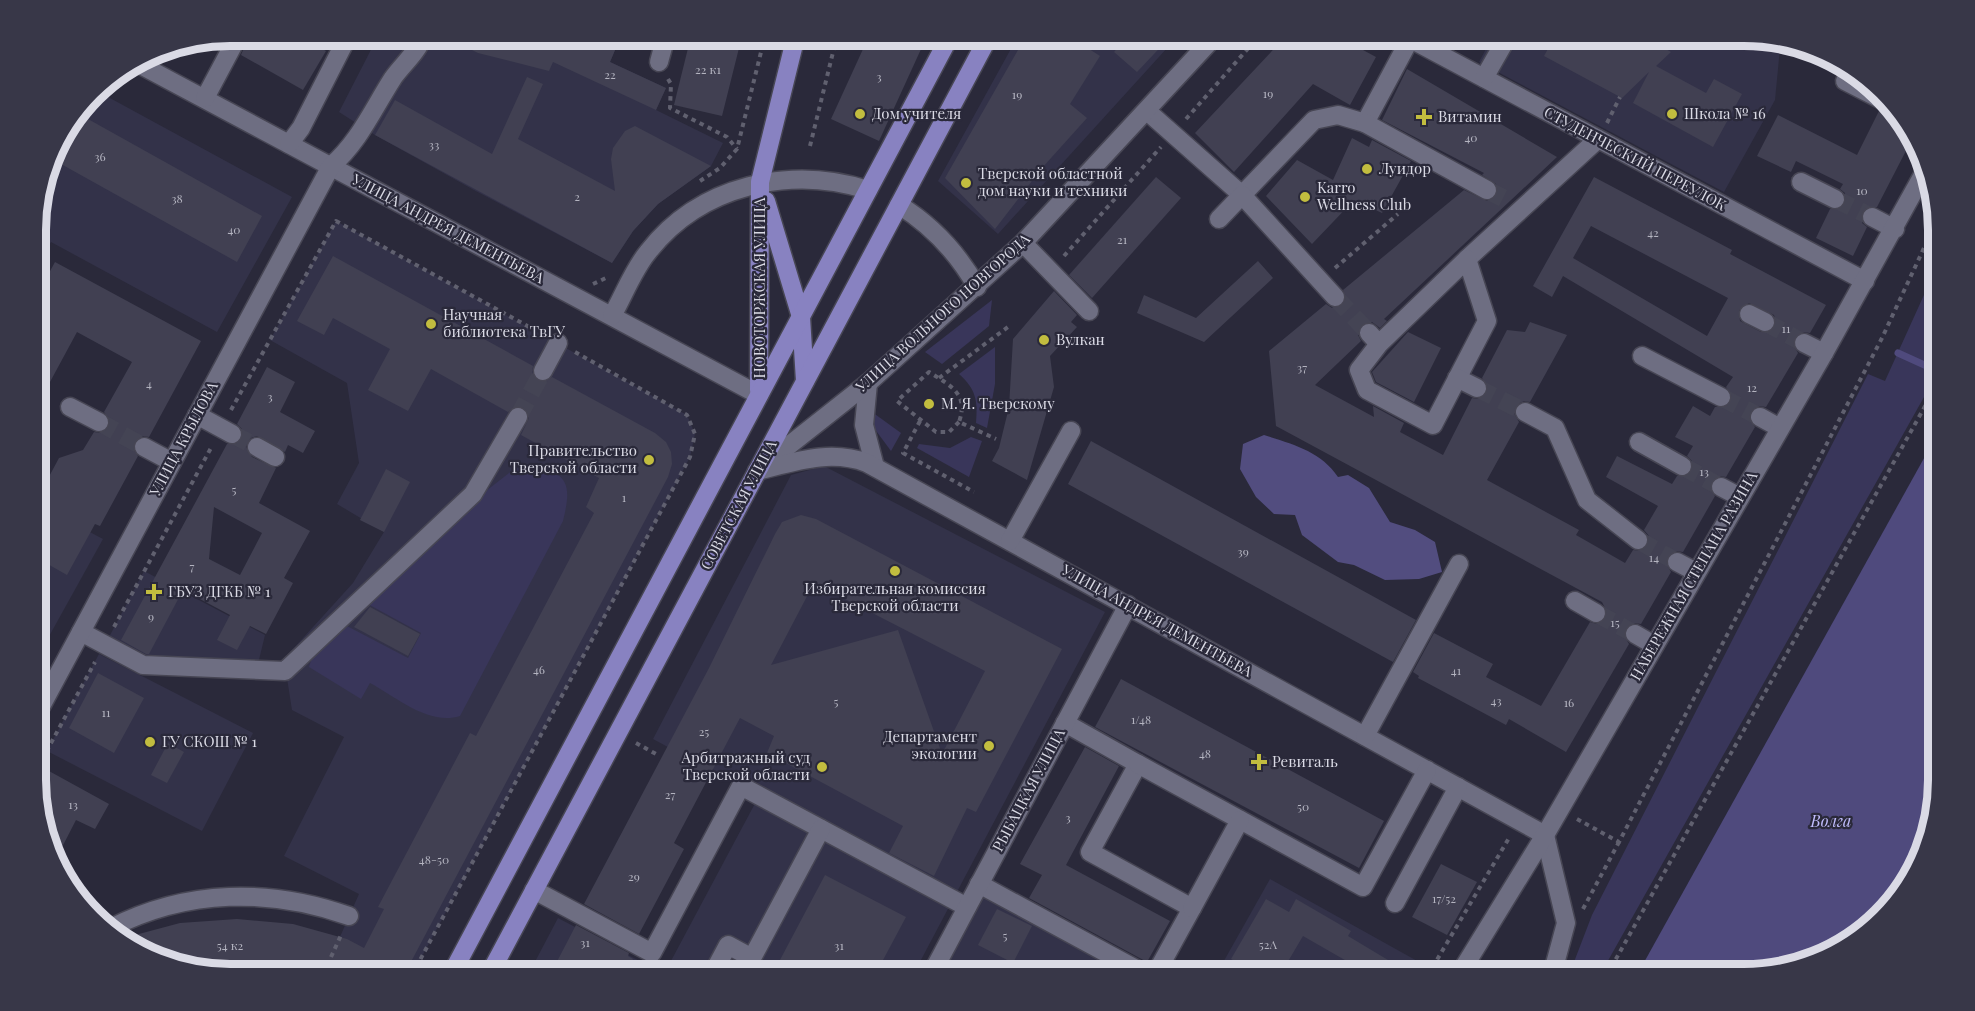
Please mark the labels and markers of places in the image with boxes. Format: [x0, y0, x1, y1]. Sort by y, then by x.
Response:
place label: Дом учителя [872, 103, 961, 123]
place label: Школа № 16 [1684, 103, 1766, 123]
place label: Витамин [1438, 106, 1502, 126]
marker: Дом учителя [853, 107, 867, 121]
marker: Школа № 16 [1665, 107, 1679, 121]
marker: Витамин [1415, 108, 1433, 126]
place label: Луидор [1378, 158, 1431, 178]
marker: Луидор [1360, 162, 1374, 176]
place label: Тверской областной дом науки и техники [978, 163, 1127, 200]
marker: Тверской областной дом науки и техники [959, 176, 973, 190]
place label: Karro Wellness Club [1316, 177, 1411, 214]
marker: Karro Wellness Club [1298, 190, 1312, 204]
place label: Научная библиотека ТвГУ [443, 304, 565, 341]
marker: Научная библиотека ТвГУ [424, 317, 438, 331]
place label: Вулкан [1056, 329, 1105, 349]
marker: Вулкан [1037, 333, 1051, 347]
place label: М. Я. Тверскому [941, 393, 1055, 413]
marker: М. Я. Тверскому [922, 397, 936, 411]
place label: Правительство Тверской области [510, 440, 637, 477]
marker: Правительство Тверской области [642, 453, 656, 467]
marker: Избирательная комиcсия Тверской области [888, 564, 902, 578]
place label: Избирательная комиcсия Тверской области [804, 578, 986, 615]
place label: ГБУЗ ДГКБ № 1 [168, 581, 271, 601]
marker: ГБУЗ ДГКБ № 1 [145, 583, 163, 601]
place label: Департамент экологии [883, 726, 977, 763]
place label: ГУ СКОШ № 1 [162, 731, 258, 751]
marker: ГУ СКОШ № 1 [143, 735, 157, 749]
marker: Департамент экологии [982, 739, 996, 753]
place label: Арбитражный суд Тверской области [681, 747, 810, 784]
place label: Ревиталь [1272, 751, 1338, 771]
marker: Ревиталь [1250, 753, 1268, 771]
marker: Арбитражный суд Тверской области [815, 760, 829, 774]

